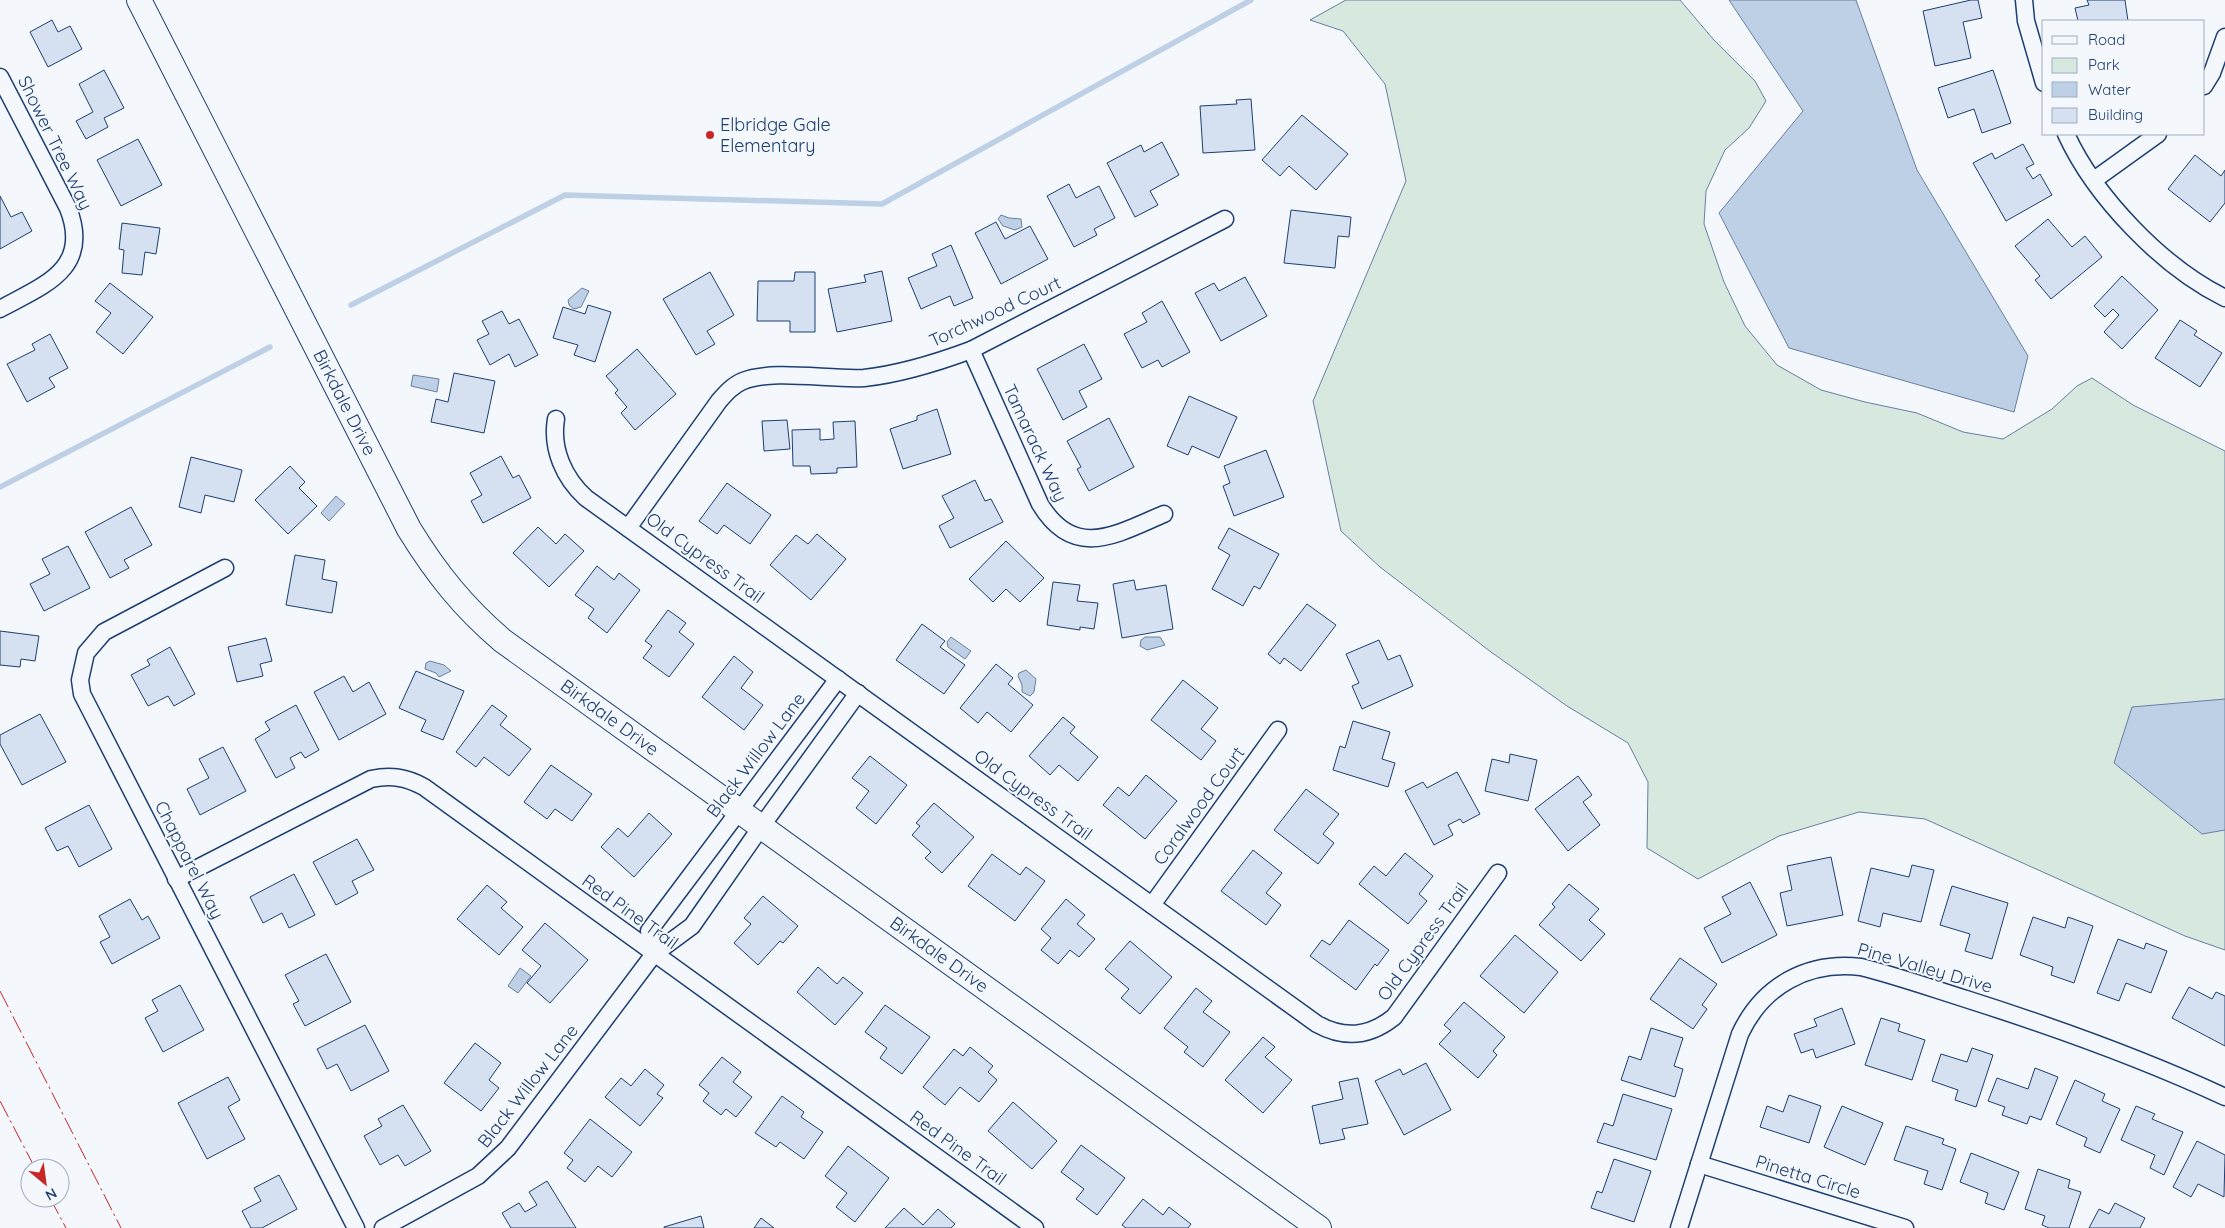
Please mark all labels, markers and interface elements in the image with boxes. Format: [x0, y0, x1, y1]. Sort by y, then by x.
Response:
legend [2042, 20, 2205, 135]
text: Road [2088, 30, 2125, 49]
text: Park [2088, 55, 2120, 74]
street label: Shower Tree Way [13, 72, 98, 214]
text: Water [2088, 80, 2131, 99]
text: Building [2088, 105, 2143, 124]
place label: Elbridge Gale Elementary [720, 113, 831, 157]
marker: Elbridge Gale Elementary [704, 129, 716, 141]
street label: Torchwood Court [925, 271, 1064, 352]
street label: Birkdale Drive [308, 345, 382, 459]
street label: Tamarack Way [998, 380, 1073, 505]
street label: Old Cypress Trail [642, 507, 769, 608]
street label: Birkdale Drive [556, 674, 664, 760]
street label: Black Willow Lane [701, 688, 810, 822]
street label: Coralwood Court [1148, 742, 1249, 870]
street label: Old Cypress Trail [970, 744, 1097, 845]
street label: Chapparel Way [150, 797, 229, 923]
street label: Red Pine Trail [578, 869, 683, 954]
street label: Old Cypress Trail [1372, 878, 1473, 1005]
street label: Birkdale Drive [886, 911, 993, 998]
street label: Pine Valley Drive [1855, 937, 1995, 998]
street label: Black Willow Lane [472, 1019, 583, 1152]
street label: Red Pine Trail [906, 1105, 1011, 1190]
street label: Pinetta Circle [1753, 1150, 1864, 1203]
north arrow [20, 1158, 70, 1208]
text: N [42, 1184, 60, 1205]

